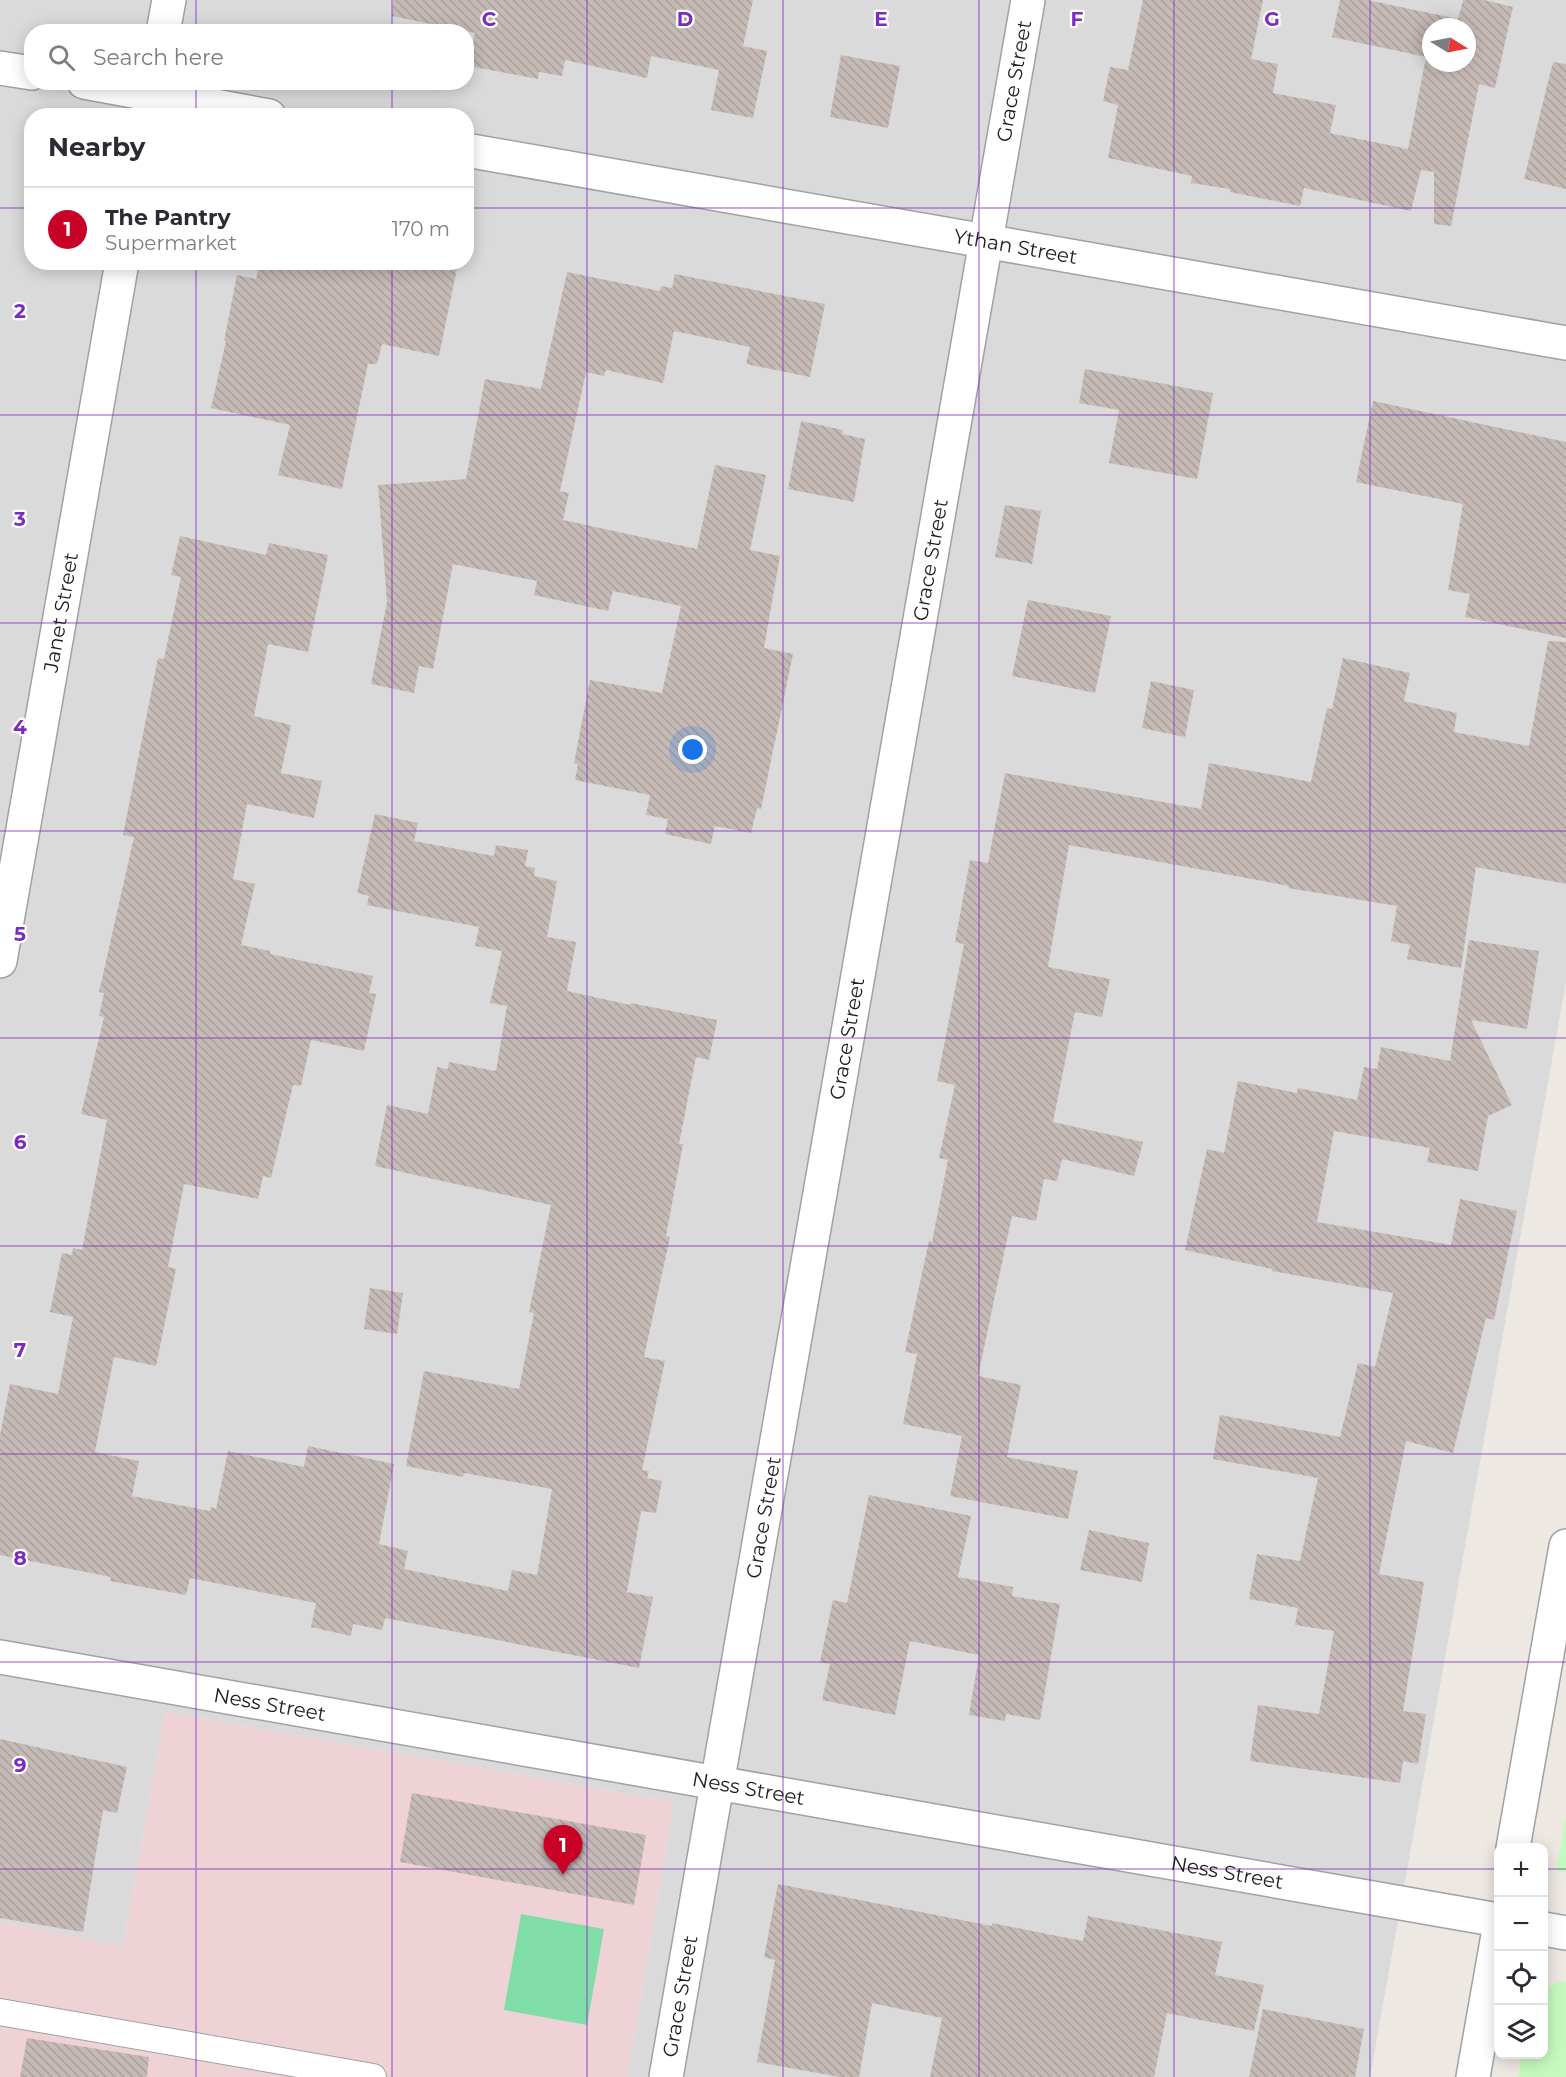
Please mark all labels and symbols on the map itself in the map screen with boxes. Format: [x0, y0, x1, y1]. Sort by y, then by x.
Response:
text: C [482, 7, 497, 31]
text: D [677, 7, 693, 31]
text: E [874, 7, 888, 31]
text: F [1071, 7, 1084, 31]
text: G [1264, 7, 1280, 31]
street label: Grace Street [991, 18, 1036, 144]
north arrow [1422, 18, 1476, 72]
street label: Ythan Street [952, 224, 1079, 269]
text: 2 [14, 299, 26, 323]
street label: Grace Street [908, 497, 953, 623]
text: 3 [13, 507, 26, 531]
street label: Janet Street [38, 550, 83, 675]
text: 4 [13, 715, 27, 739]
your location [678, 735, 707, 764]
text: 5 [14, 922, 26, 946]
street label: Grace Street [825, 976, 869, 1102]
text: 6 [14, 1130, 27, 1154]
text: 7 [14, 1338, 26, 1362]
street label: Grace Street [741, 1455, 786, 1580]
text: 8 [13, 1546, 27, 1570]
street label: Ness Street [212, 1683, 328, 1726]
text: 9 [14, 1753, 26, 1777]
street label: Ness Street [691, 1767, 807, 1810]
pin: 1 [544, 1826, 582, 1875]
street label: Ness Street [1169, 1851, 1285, 1894]
street label: Grace Street [658, 1933, 702, 2059]

